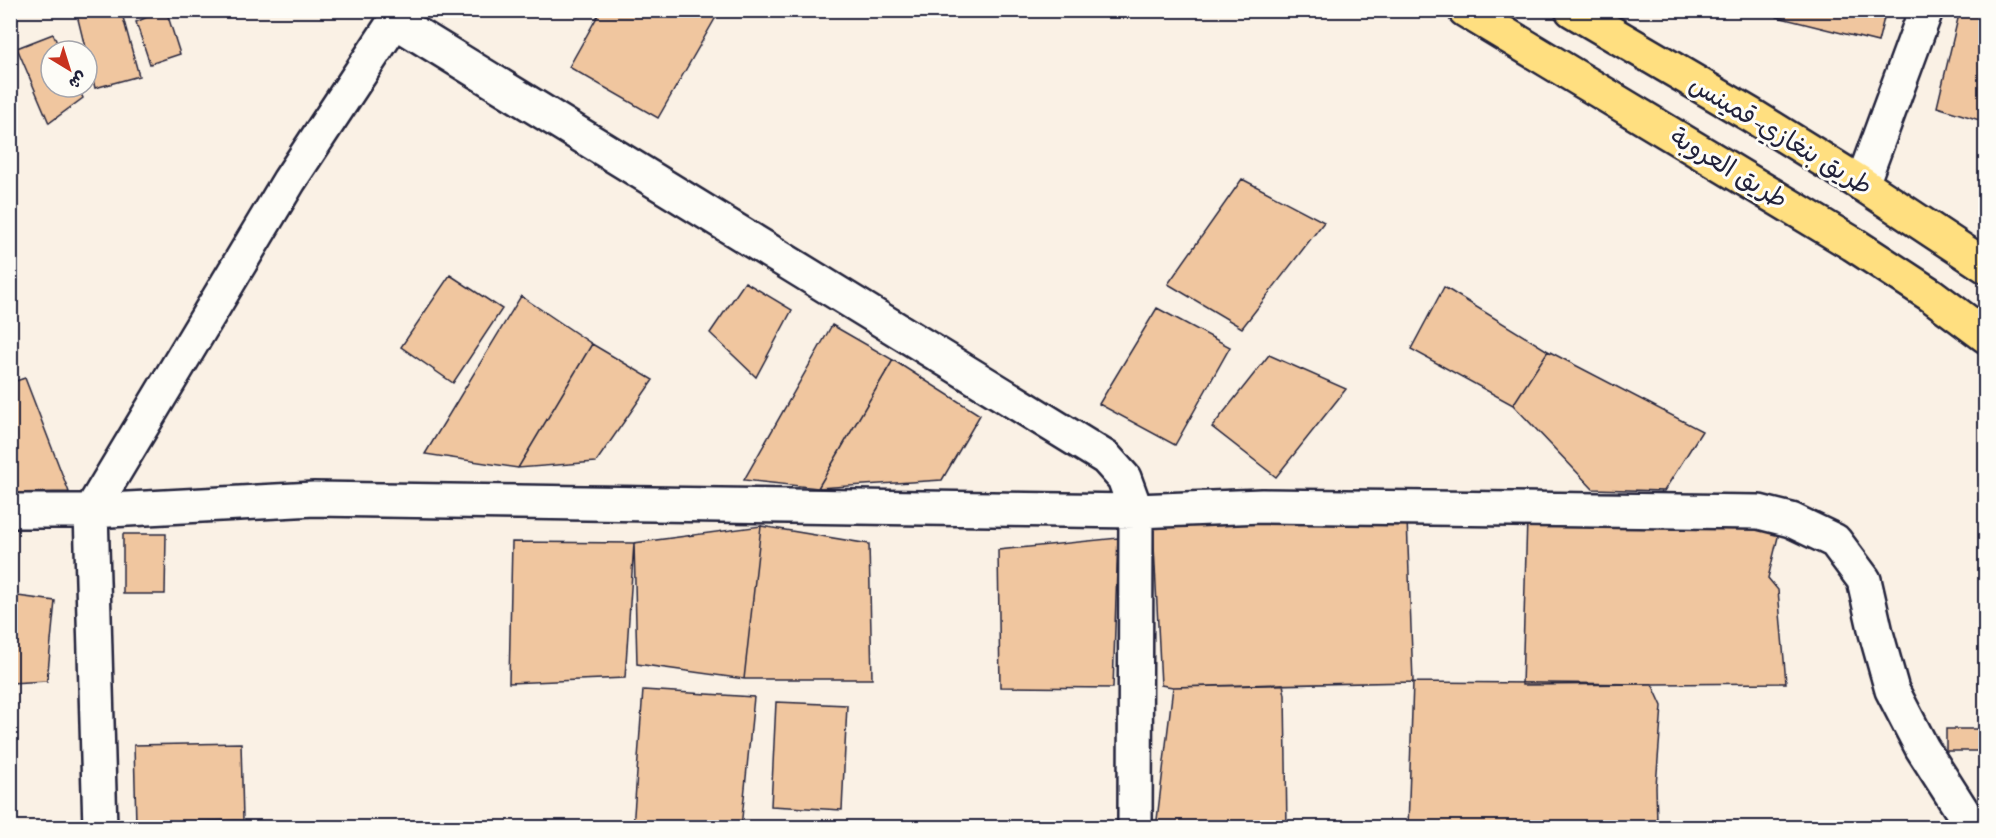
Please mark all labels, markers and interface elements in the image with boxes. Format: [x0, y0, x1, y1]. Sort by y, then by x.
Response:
north arrow [39, 39, 99, 99]
text: ش [65, 67, 91, 93]
street label: طريق بنغازي-قمينس [1682, 67, 1879, 204]
street label: طريق العروبة [1664, 120, 1794, 216]

